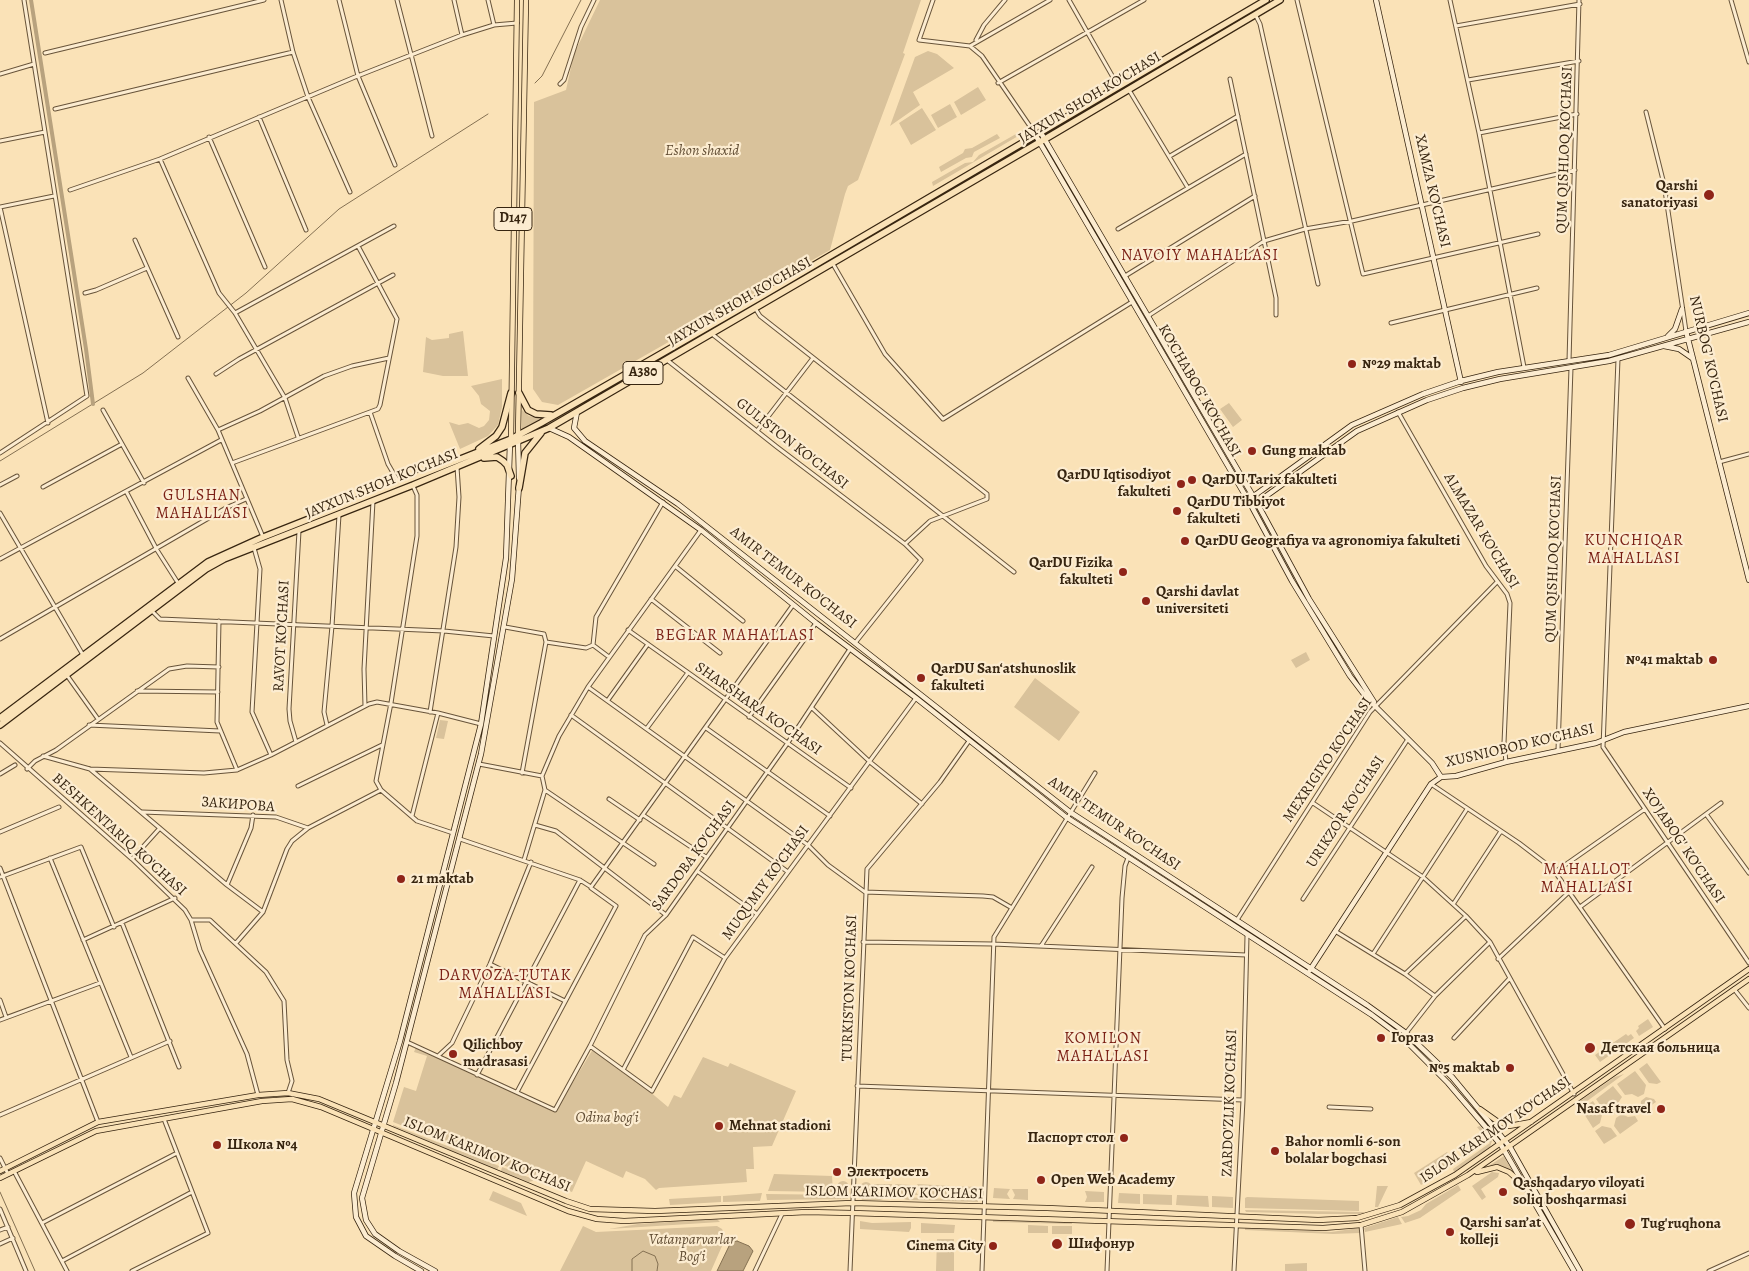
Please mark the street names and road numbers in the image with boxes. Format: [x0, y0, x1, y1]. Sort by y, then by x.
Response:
street label: JAYXUN SHOH KO'CHASI [1016, 48, 1164, 148]
street label: QUM QISHLOQ KO'CHASI [1553, 66, 1577, 234]
street label: XAMZA KO'CHASI [1410, 133, 1454, 249]
road number: D147 [494, 208, 532, 230]
street label: JAYXUN SHOH KO'CHASI [665, 253, 815, 351]
street label: NURBOG' KO'CHASI [1685, 294, 1731, 424]
street label: KO‘CHABOG‘ KO‘CHASI [1154, 321, 1244, 461]
road number: A380 [623, 362, 663, 384]
street label: GULISTON KO'CHASI [732, 395, 852, 493]
street label: JAYXUN SHOH KO'CHASI [303, 445, 461, 523]
street label: ALMAZAR KO'CHASI [1439, 470, 1523, 592]
street label: QUM QISHLOQ KO'CHASI [1542, 475, 1566, 643]
street label: AMIR TEMUR KO'CHASI [726, 523, 860, 633]
street label: RAVOT KO'CHASI [270, 580, 294, 692]
street label: SHARSHARA KO'CHASI [691, 659, 825, 759]
street label: MEXRIGIYO KO'CHASI [1279, 694, 1377, 826]
street label: XUSNIOBOD KO'CHASI [1444, 720, 1596, 772]
street label: URIKZOR KO'CHASI [1303, 753, 1389, 871]
street label: BESHKENTARIQ KO'CHASI [48, 770, 190, 900]
street label: AMIR TEMUR KO'CHASI [1045, 773, 1183, 875]
street label: XO'JABOG' KO'CHASI [1638, 785, 1728, 907]
street label: ЗАКИРОВА [201, 793, 275, 817]
street label: SARDOBA KO'CHASI [648, 797, 740, 915]
street label: MUQUMIY KO'CHASI [718, 822, 814, 944]
street label: TURKISTON KO'CHASI [838, 914, 862, 1062]
street label: ZARDO'ZLIK KO'CHASI [1218, 1029, 1242, 1177]
street label: ISLOM KARIMOV KO‘CHASI [1417, 1073, 1575, 1187]
street label: ISLOM KARIMOV KO‘CHASI [401, 1113, 573, 1197]
street label: ISLOM KARIMOV KO‘CHASI [805, 1182, 983, 1204]

